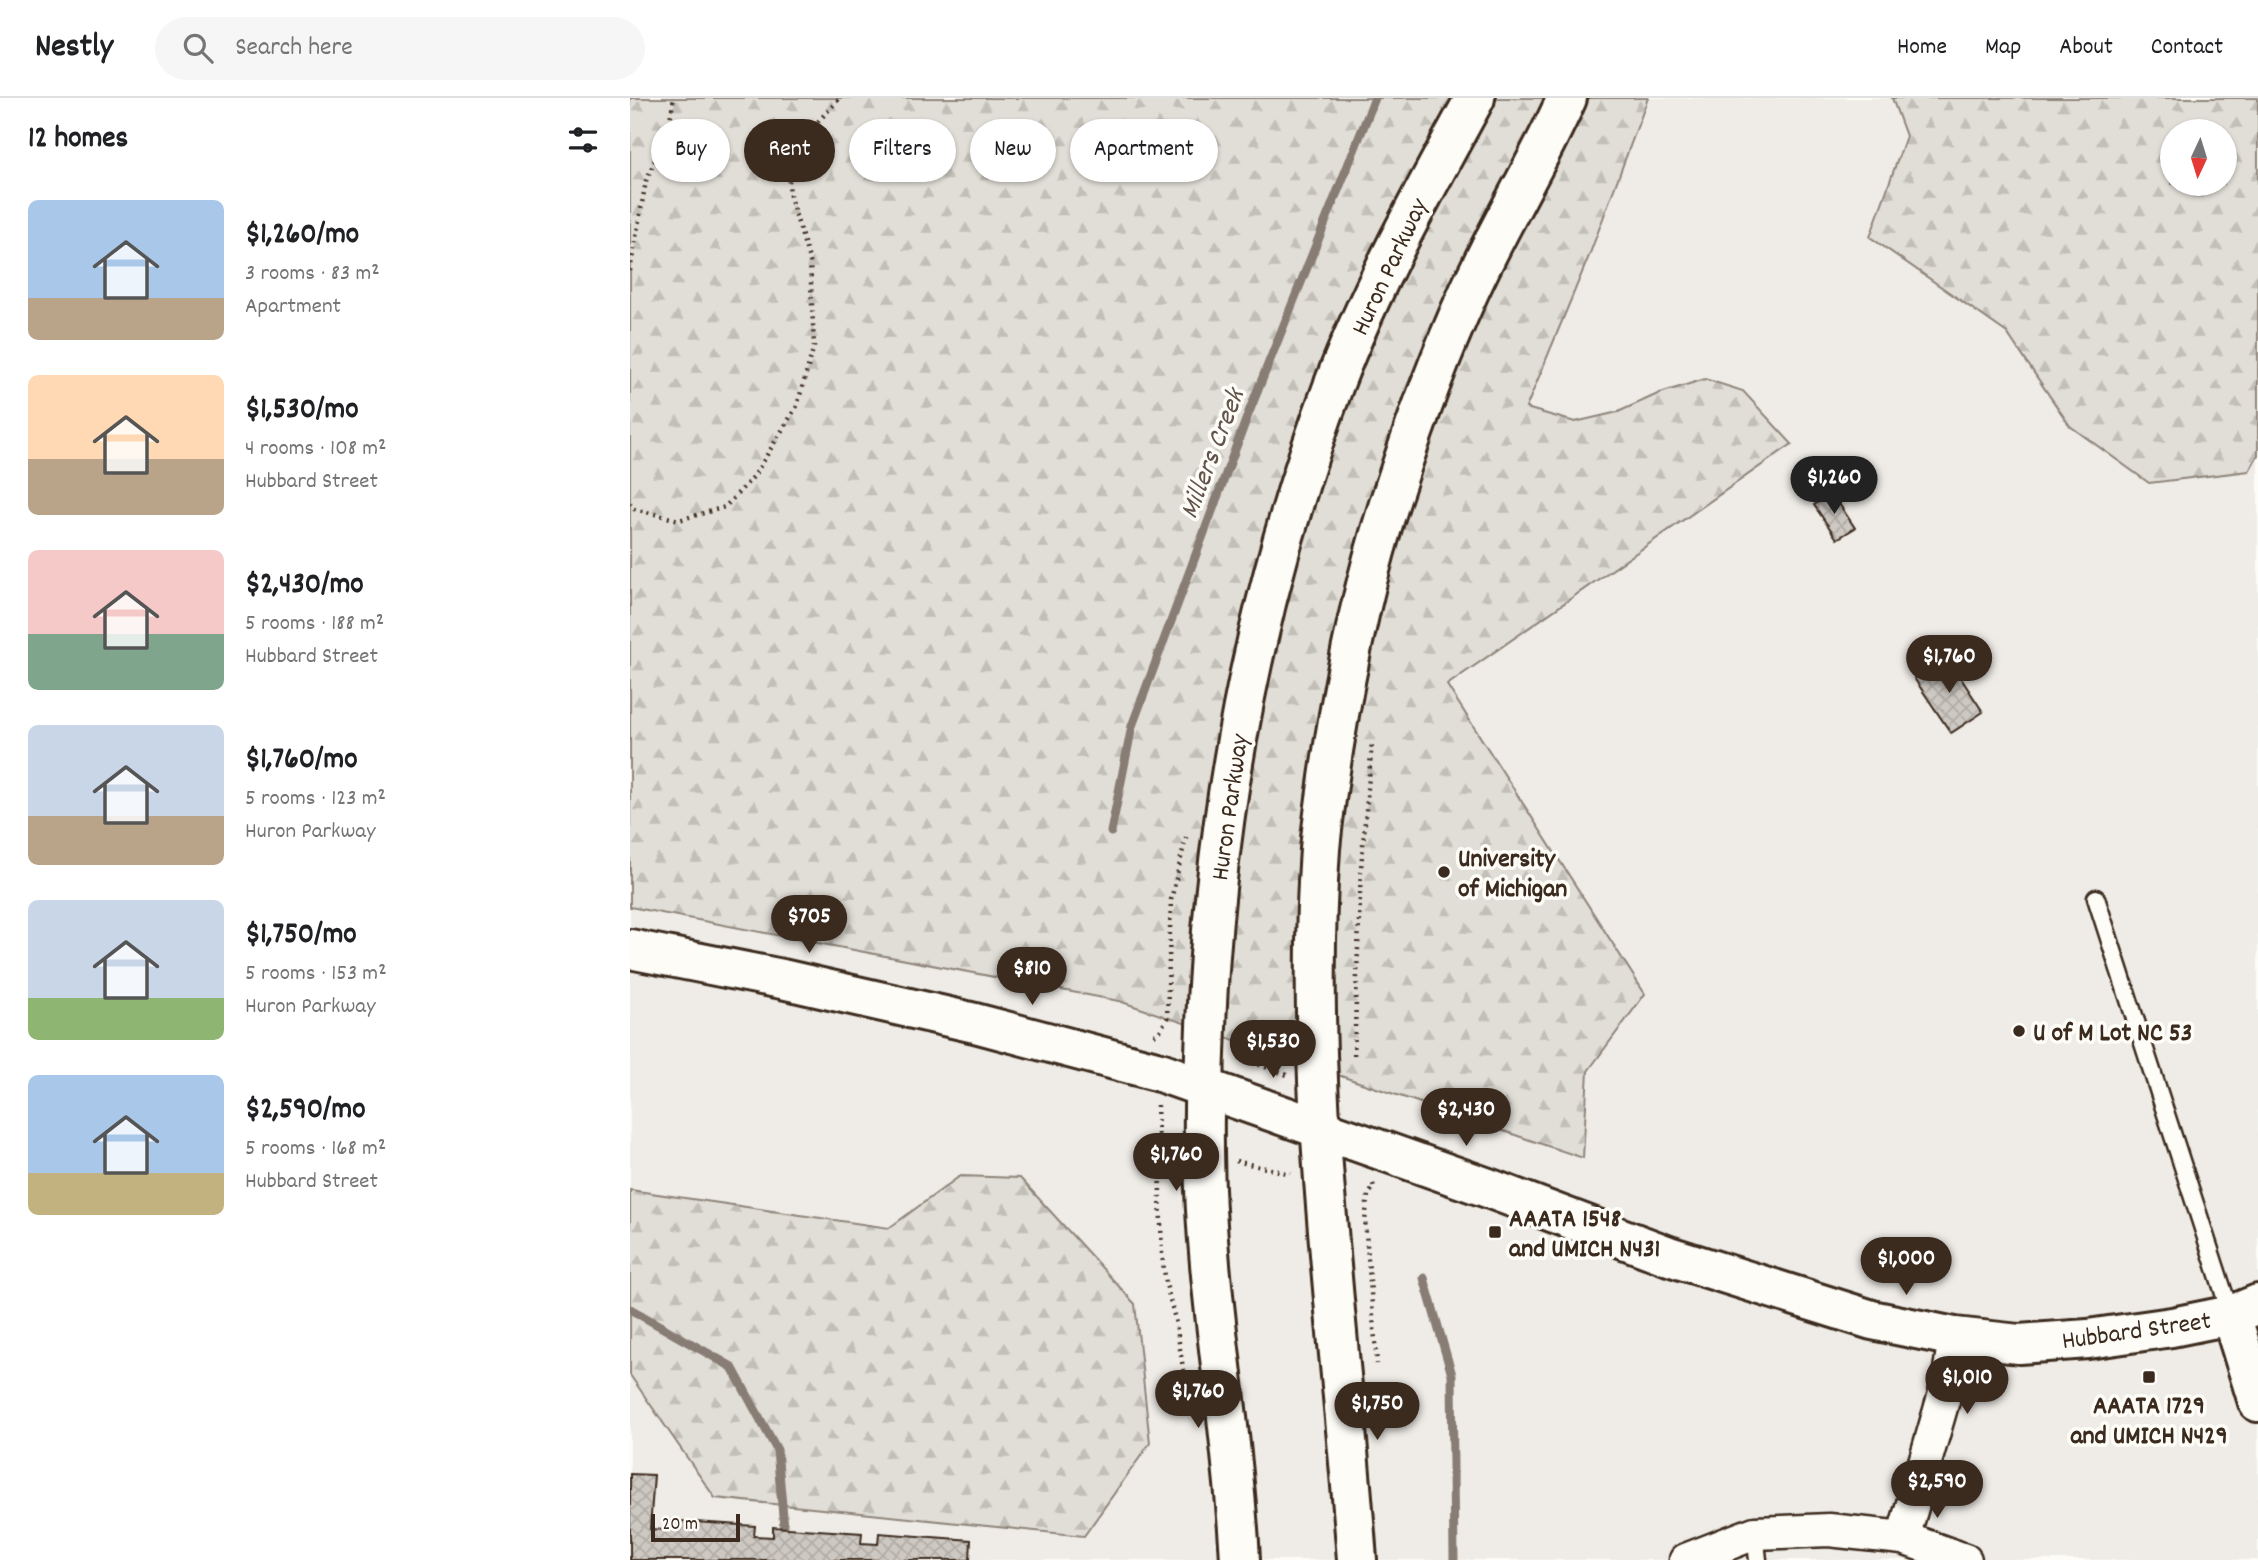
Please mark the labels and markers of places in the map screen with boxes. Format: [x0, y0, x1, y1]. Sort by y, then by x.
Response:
pin: $1,260 [1777, 456, 1891, 516]
pin: $1,760 [1892, 636, 2006, 695]
place label: University of Michigan [1458, 842, 1567, 909]
marker: University of Michigan [1436, 864, 1452, 880]
pin: $705 [768, 896, 850, 955]
pin: $810 [991, 948, 1073, 1007]
place label: U of M Lot NC 53 [2033, 1016, 2192, 1053]
pin: $1,530 [1216, 1020, 1330, 1080]
marker: U of M Lot NC 53 [2011, 1023, 2027, 1039]
pin: $2,430 [1409, 1088, 1523, 1148]
pin: $1,760 [1119, 1134, 1233, 1193]
place label: AAATA 1548 and UMICH N431 [1509, 1202, 1660, 1269]
marker: AAATA 1548 and UMICH N431 [1487, 1224, 1503, 1240]
pin: $1,000 [1849, 1238, 1963, 1297]
pin: $1,010 [1910, 1356, 2024, 1416]
marker: AAATA 1729 and UMICH N429 [2141, 1369, 2157, 1385]
pin: $1,760 [1141, 1370, 1255, 1430]
pin: $1,750 [1320, 1382, 1434, 1442]
place label: AAATA 1729 and UMICH N429 [2070, 1389, 2228, 1456]
pin: $2,590 [1880, 1460, 1994, 1520]

